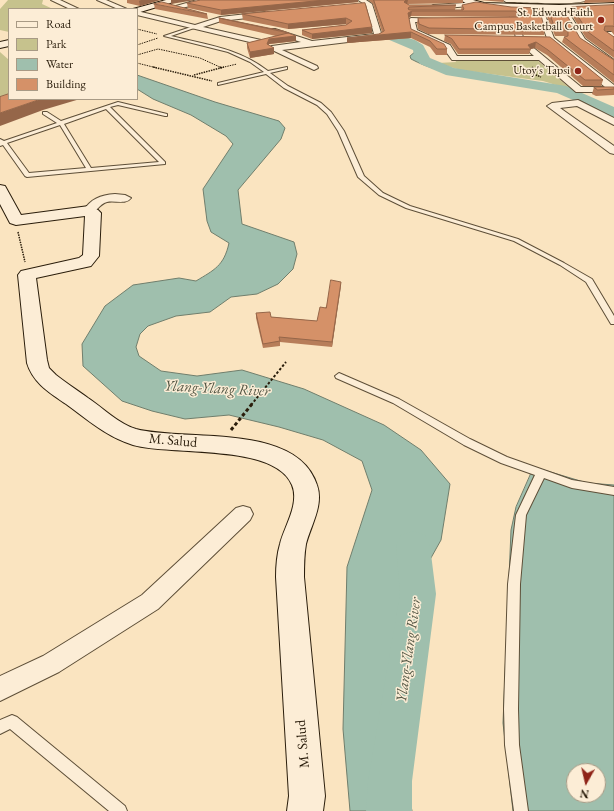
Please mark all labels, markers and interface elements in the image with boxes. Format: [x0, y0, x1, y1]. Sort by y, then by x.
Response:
place label: St. Edward Faith Campus Basketball Court [474, 6, 593, 34]
legend [8, 8, 138, 100]
marker: St. Edward Faith Campus Basketball Court [596, 15, 606, 25]
text: Road [46, 16, 71, 32]
text: Park [46, 36, 66, 52]
text: Water [46, 56, 73, 72]
place label: Utoy's Tapsi [513, 64, 570, 78]
marker: Utoy's Tapsi [573, 66, 583, 76]
text: Building [46, 76, 86, 92]
water label: Ylang-Ylang River [164, 377, 270, 401]
street label: M. Salud [148, 431, 198, 451]
water label: Ylang-Ylang River [393, 596, 425, 704]
street label: M. Salud [293, 719, 313, 769]
north arrow [566, 763, 606, 803]
text: N [579, 786, 590, 801]

